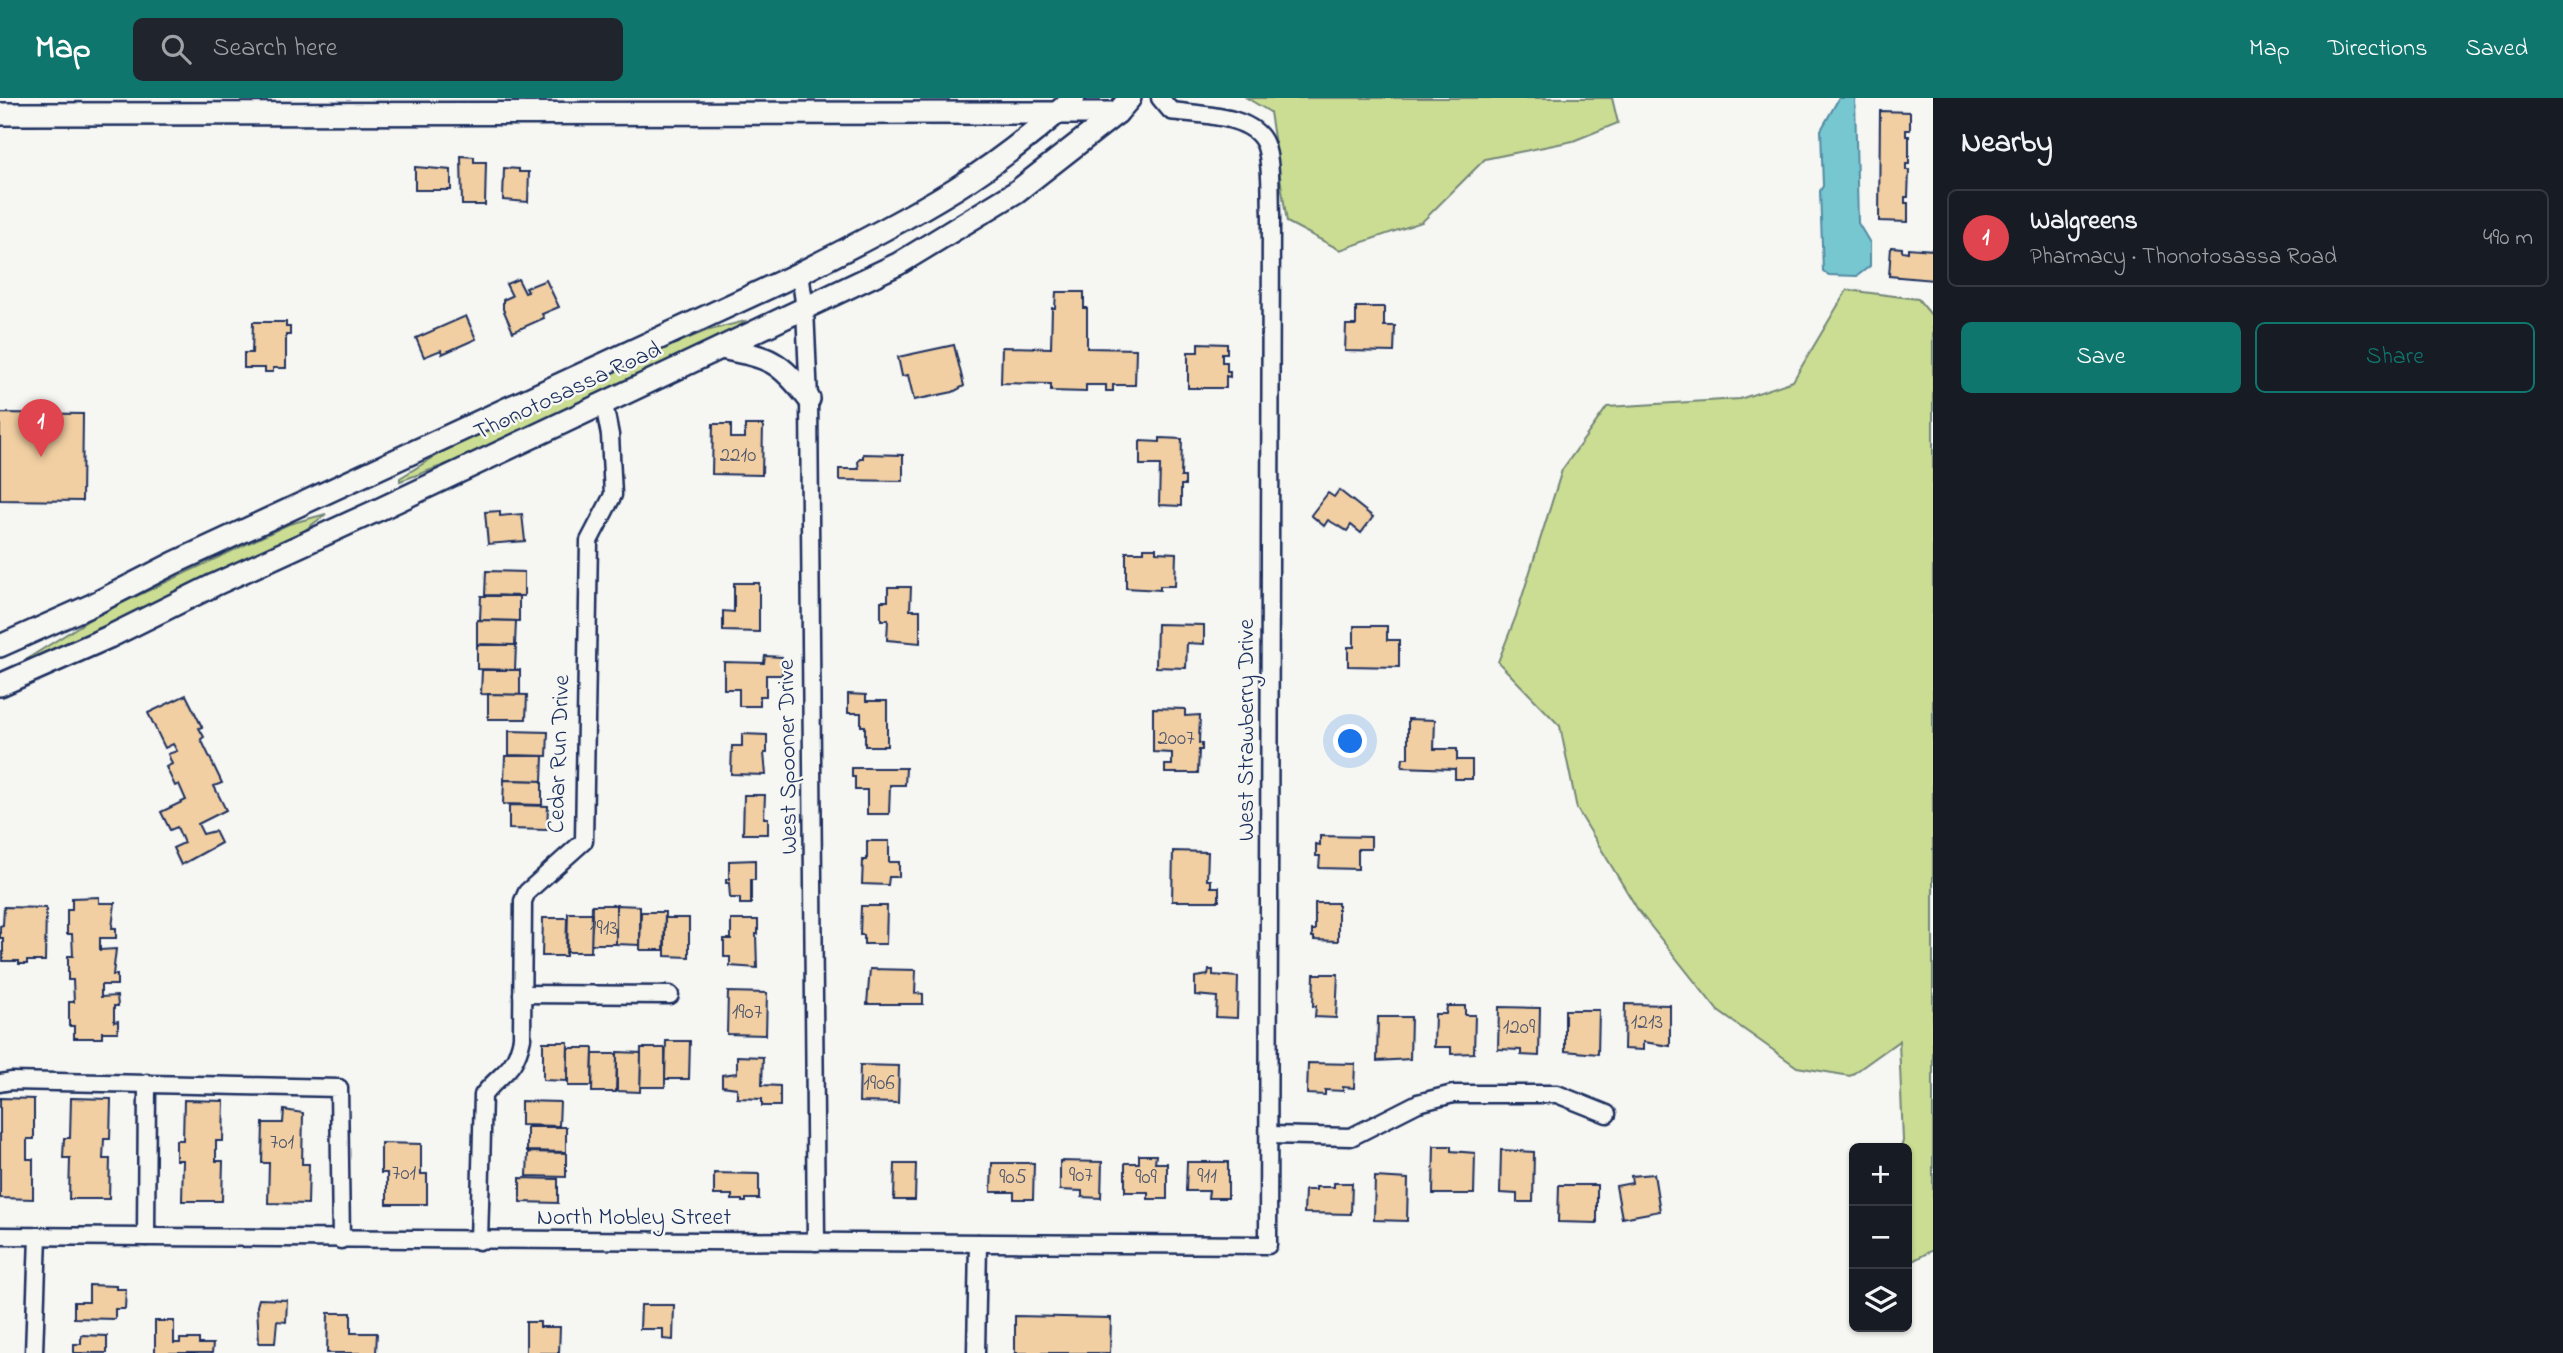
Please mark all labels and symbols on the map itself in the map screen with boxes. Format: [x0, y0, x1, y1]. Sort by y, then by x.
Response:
street label: Thonotosassa Road [468, 333, 668, 451]
pin: 1 [18, 399, 64, 457]
house number: 2210 [720, 441, 756, 471]
street label: West Strawberry Drive [1230, 618, 1266, 841]
street label: West Spooner Drive [770, 659, 808, 855]
street label: Cedar Run Drive [540, 674, 580, 834]
house number: 2007 [1157, 724, 1195, 754]
your location [1333, 724, 1367, 758]
house number: 1913 [590, 914, 618, 944]
house number: 1907 [732, 998, 763, 1028]
house number: 1213 [1631, 1008, 1663, 1038]
house number: 1209 [1503, 1013, 1536, 1043]
house number: 1906 [863, 1069, 895, 1099]
house number: 701 [270, 1128, 295, 1158]
house number: 701 [392, 1159, 417, 1189]
house number: 907 [1069, 1161, 1093, 1191]
house number: 911 [1197, 1162, 1217, 1192]
house number: 905 [999, 1163, 1027, 1193]
house number: 909 [1135, 1163, 1158, 1193]
street label: North Mobley Street [537, 1201, 731, 1237]

